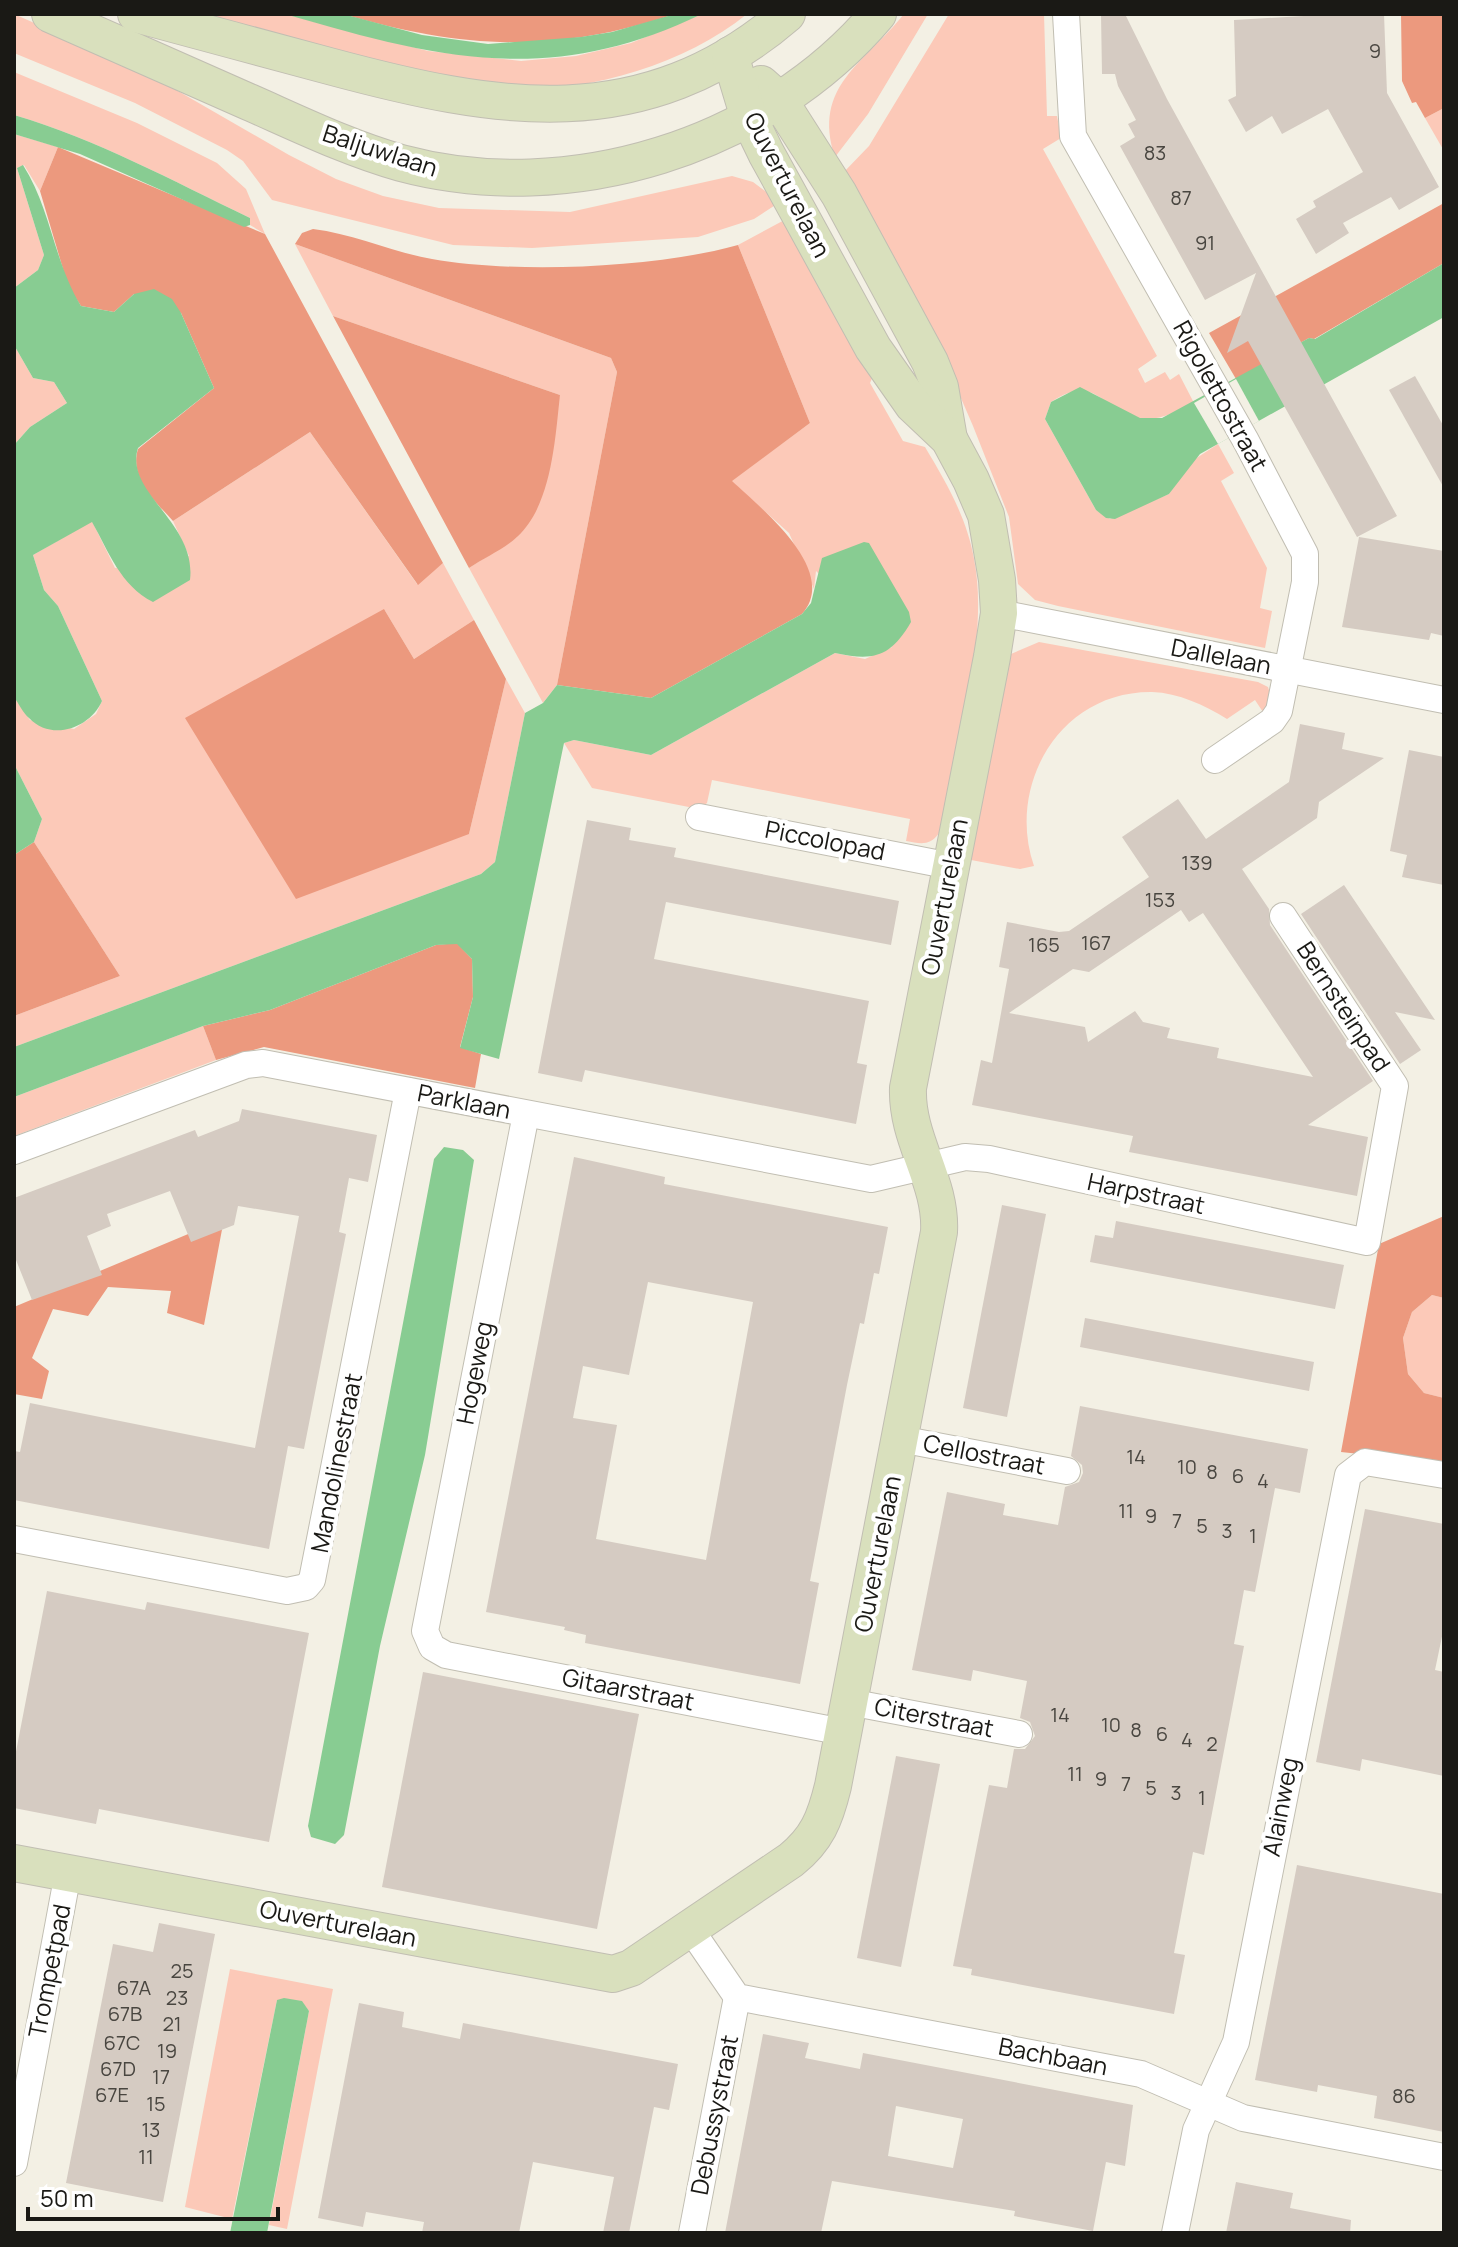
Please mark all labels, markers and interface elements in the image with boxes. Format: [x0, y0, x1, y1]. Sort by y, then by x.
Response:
house number: 9 [1369, 37, 1381, 64]
street label: Ouverturelaan [738, 106, 839, 263]
street label: Baljuwlaan [319, 116, 442, 184]
house number: 83 [1144, 139, 1166, 166]
house number: 87 [1170, 184, 1192, 211]
house number: 91 [1195, 229, 1215, 256]
street label: Rigolettostraat [1166, 314, 1276, 476]
street label: Dallelaan [1168, 630, 1274, 681]
street label: Piccolopad [762, 812, 888, 867]
street label: Ouverturelaan [912, 816, 975, 978]
house number: 139 [1181, 849, 1213, 876]
house number: 153 [1145, 886, 1175, 913]
house number: 167 [1081, 929, 1111, 956]
house number: 165 [1028, 931, 1060, 958]
street label: Bernsteinpad [1290, 935, 1399, 1078]
street label: Parklaan [415, 1075, 514, 1126]
street label: Harpstraat [1085, 1164, 1208, 1221]
street label: Hogeweg [447, 1318, 500, 1427]
street label: Mandolinestraat [302, 1370, 369, 1555]
street label: Cellostraat [921, 1426, 1048, 1481]
house number: 14 [1126, 1443, 1146, 1470]
house number: 10 [1177, 1453, 1197, 1480]
house number: 8 [1206, 1458, 1218, 1485]
house number: 6 [1232, 1462, 1244, 1489]
house number: 4 [1257, 1467, 1269, 1494]
street label: Ouverturelaan [845, 1473, 908, 1635]
house number: 11 [1118, 1497, 1134, 1524]
house number: 9 [1145, 1502, 1157, 1529]
house number: 7 [1172, 1507, 1182, 1534]
house number: 5 [1196, 1512, 1208, 1539]
house number: 3 [1221, 1517, 1233, 1544]
house number: 1 [1249, 1522, 1257, 1549]
street label: Gitaarstraat [560, 1660, 697, 1717]
street label: Citerstraat [872, 1689, 997, 1744]
house number: 14 [1050, 1701, 1070, 1728]
house number: 10 [1101, 1711, 1121, 1738]
house number: 8 [1130, 1716, 1142, 1743]
house number: 6 [1156, 1720, 1168, 1747]
house number: 4 [1181, 1726, 1193, 1753]
house number: 2 [1206, 1730, 1218, 1757]
street label: Alainweg [1254, 1754, 1305, 1859]
house number: 11 [1067, 1760, 1083, 1787]
house number: 9 [1095, 1765, 1107, 1792]
house number: 7 [1121, 1770, 1131, 1797]
house number: 5 [1145, 1774, 1157, 1801]
house number: 3 [1170, 1779, 1182, 1806]
house number: 1 [1198, 1784, 1206, 1811]
street label: Ouverturelaan [257, 1891, 419, 1954]
street label: Trompetpad [19, 1901, 78, 2040]
house number: 25 [171, 1957, 193, 1984]
house number: 67A [117, 1974, 151, 2001]
house number: 23 [166, 1984, 188, 2011]
house number: 67B [108, 2000, 142, 2027]
house number: 21 [162, 2010, 182, 2037]
house number: 67C [104, 2029, 140, 2056]
street label: Bachbaan [996, 2029, 1111, 2082]
street label: Debussystraat [682, 2032, 745, 2198]
house number: 19 [157, 2037, 177, 2064]
house number: 67D [100, 2055, 136, 2082]
house number: 17 [152, 2063, 170, 2090]
house number: 67E [95, 2081, 129, 2108]
house number: 86 [1392, 2082, 1416, 2109]
house number: 15 [146, 2090, 166, 2117]
house number: 13 [142, 2116, 160, 2143]
house number: 11 [138, 2143, 154, 2170]
scale bar [28, 2171, 278, 2221]
text: 50 m [40, 2181, 94, 2214]

